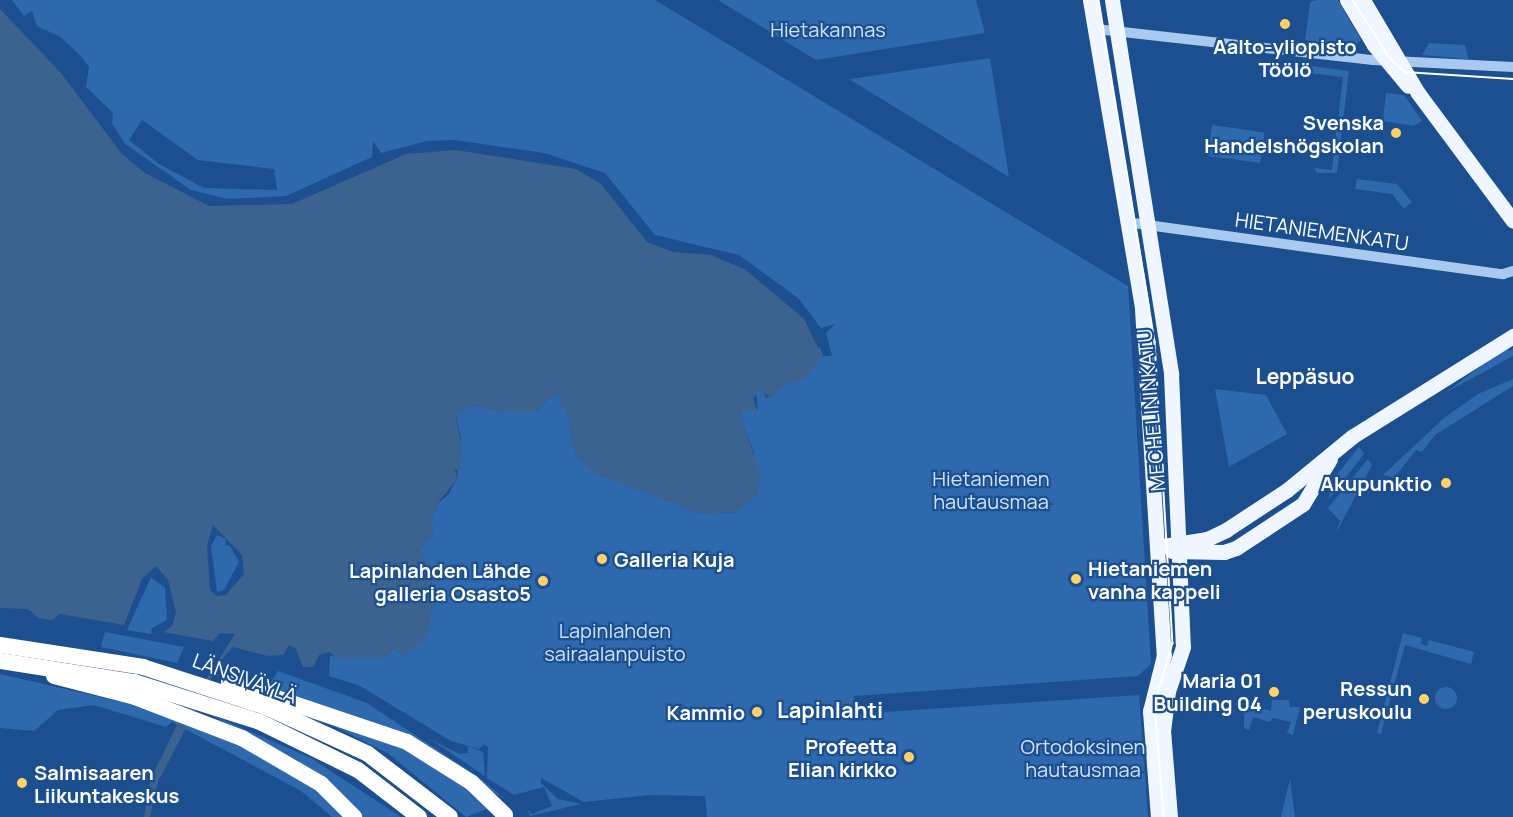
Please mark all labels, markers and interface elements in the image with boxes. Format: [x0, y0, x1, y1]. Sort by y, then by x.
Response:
park label: Hietakannas [770, 17, 886, 41]
marker: Aalto-yliopisto Töölö [1278, 17, 1292, 31]
place label: Aalto-yliopisto Töölö [1213, 34, 1357, 81]
place label: Svenska Handelshögskolan [1204, 110, 1384, 157]
marker: Svenska Handelshögskolan [1389, 126, 1403, 140]
street label: HIETANIEMENKATU [1234, 207, 1410, 255]
street label: MECHELININKATU [1132, 328, 1170, 492]
district label: Leppäsuo [1256, 363, 1354, 389]
park label: Hietaniemen hautausmaa [932, 467, 1050, 514]
place label: Akupunktio [1321, 471, 1432, 495]
marker: Akupunktio [1437, 474, 1455, 492]
place label: Galleria Kuja [614, 547, 735, 571]
marker: Galleria Kuja [595, 552, 609, 566]
place label: Hietaniemen vanha kappeli [1088, 556, 1221, 603]
place label: Lapinlahden Lähde galleria Osasto5 [349, 558, 531, 605]
marker: Hietaniemen vanha kappeli [1069, 572, 1083, 586]
marker: Lapinlahden Lähde galleria Osasto5 [536, 574, 550, 588]
park label: Lapinlahden sairaalanpuisto [544, 619, 686, 666]
street label: LÄNSIVÄYLÄ [189, 648, 301, 708]
place label: Maria 01 Building 04 [1154, 668, 1262, 715]
place label: Ressun peruskoulu [1303, 676, 1412, 723]
marker: Maria 01 Building 04 [1267, 685, 1281, 699]
marker: Ressun peruskoulu [1417, 692, 1431, 706]
district label: Lapinlahti [777, 698, 883, 724]
place label: Kammio [667, 700, 745, 724]
marker: Kammio [750, 705, 764, 719]
place label: Profeetta Elian kirkko [788, 734, 897, 781]
park label: Ortodoksinen hautausmaa [1021, 734, 1145, 781]
marker: Profeetta Elian kirkko [902, 750, 916, 764]
place label: Salmisaaren Liikuntakeskus [34, 760, 179, 807]
marker: Salmisaaren Liikuntakeskus [15, 776, 29, 790]

